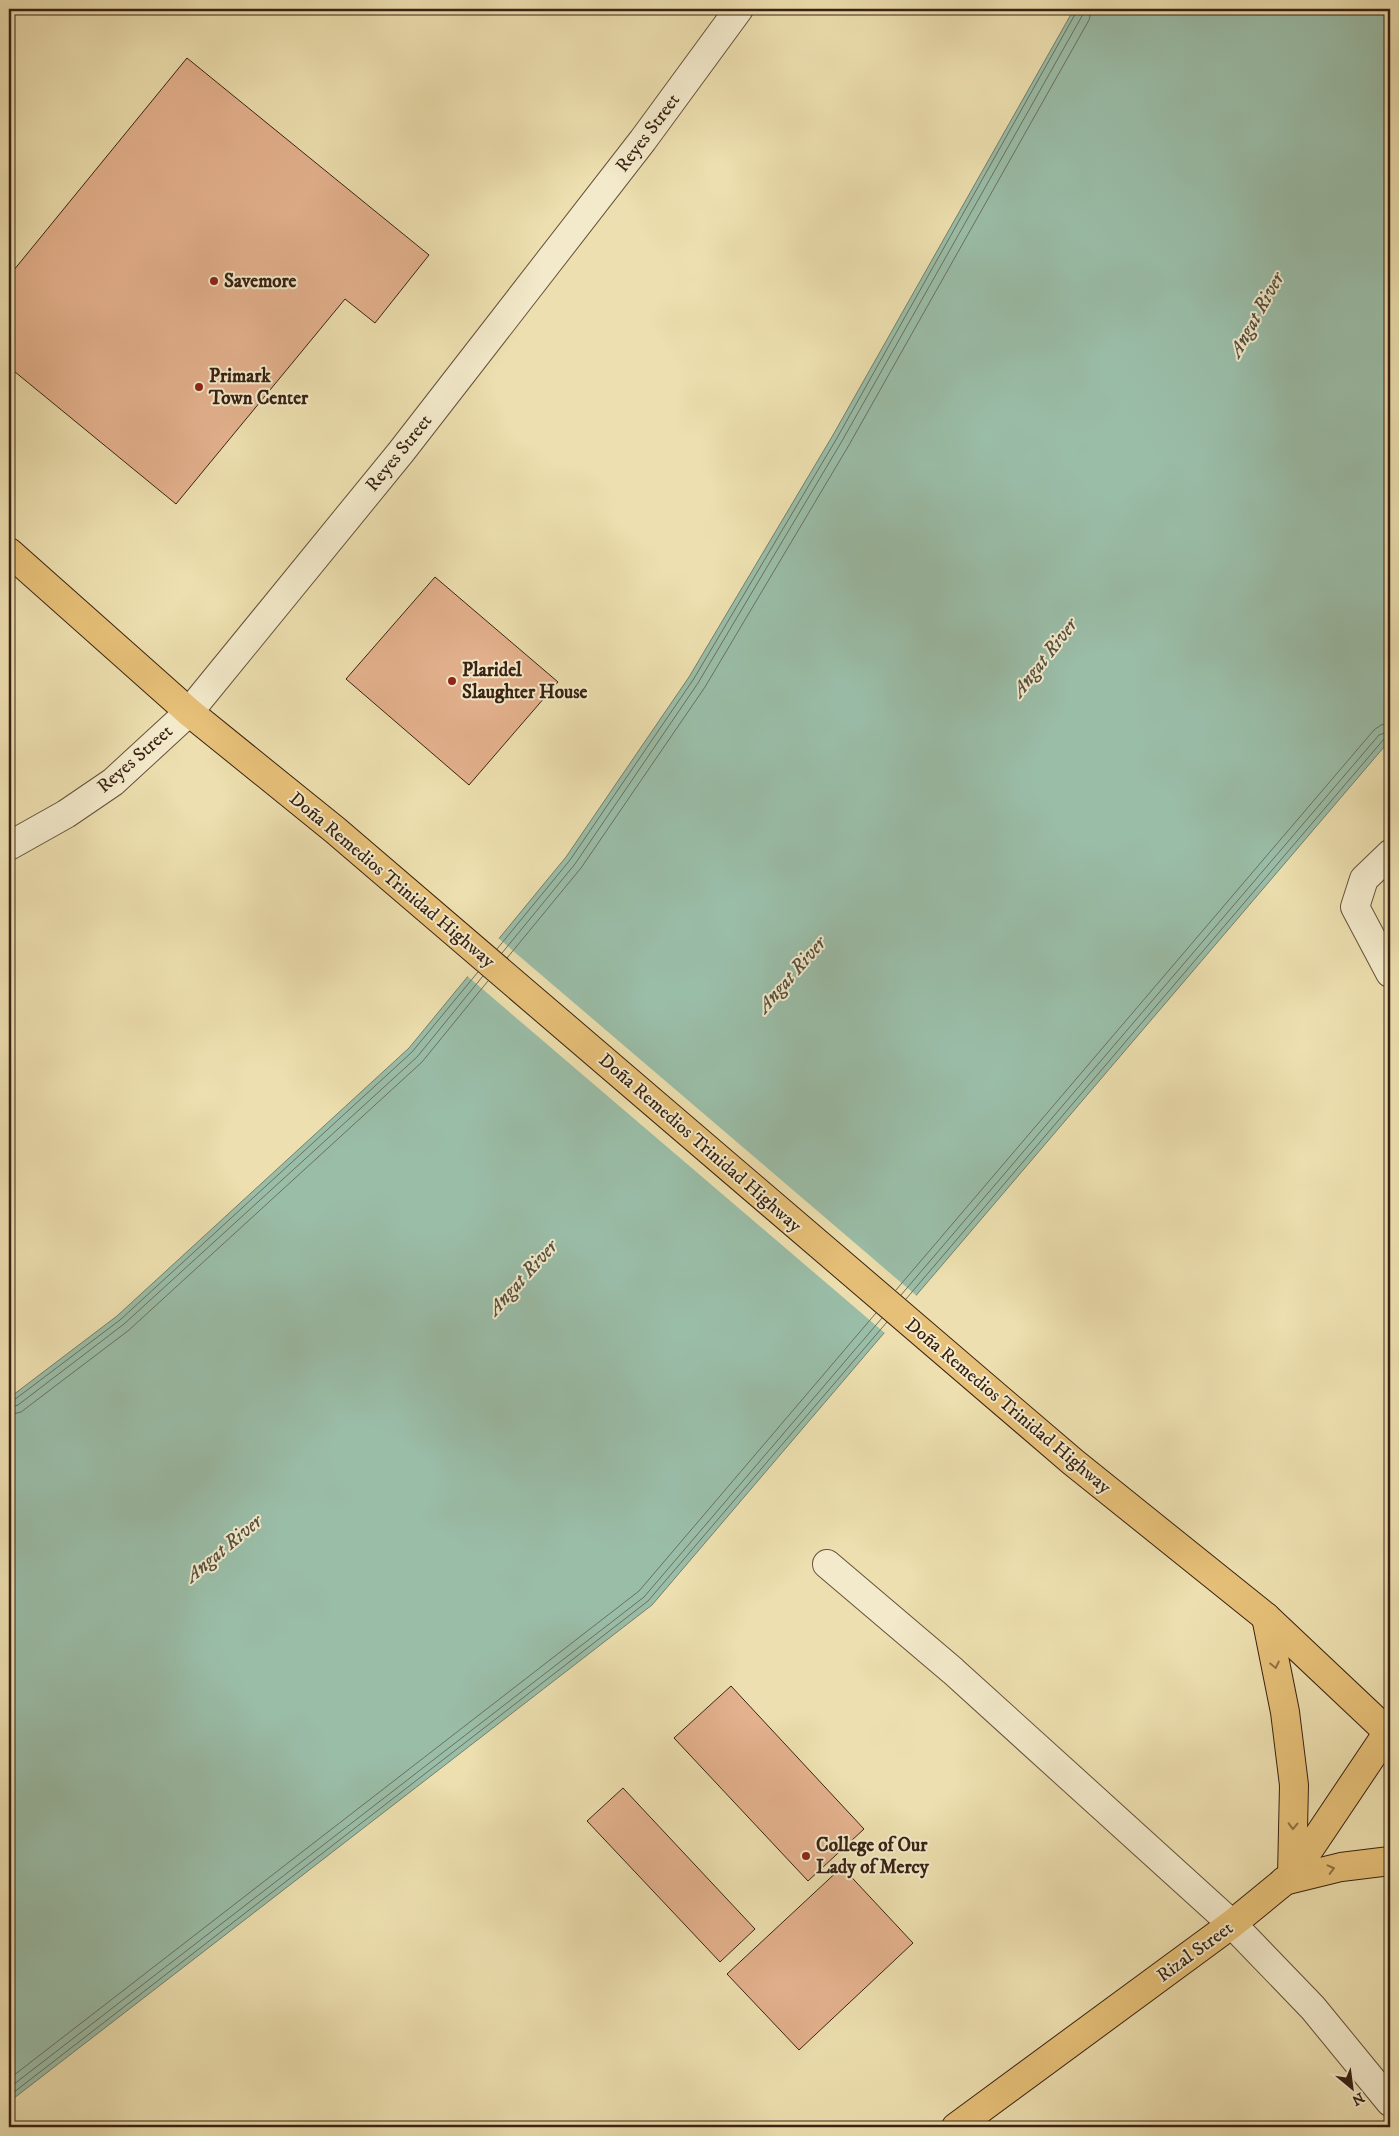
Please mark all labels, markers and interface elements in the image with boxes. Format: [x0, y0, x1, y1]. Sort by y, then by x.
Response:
street label: Reyes Street [611, 89, 685, 177]
water label: Angat River [1223, 267, 1291, 363]
place label: Savemore [224, 270, 297, 293]
marker: Savemore [208, 275, 220, 287]
place label: Primark Town Center [208, 365, 309, 410]
marker: Primark Town Center [193, 381, 205, 393]
street label: Reyes Street [361, 410, 437, 496]
water label: Angat River [1005, 612, 1085, 704]
place label: Plaridel Slaughter House [462, 659, 588, 704]
marker: Plaridel Slaughter House [446, 675, 458, 687]
street label: Reyes Street [92, 720, 178, 798]
street label: Doña Remedios Trinidad Highway [284, 787, 500, 973]
water label: Angat River [751, 930, 833, 1020]
street label: Doña Remedios Trinidad Highway [594, 1049, 807, 1238]
water label: Angat River [481, 1234, 565, 1322]
street label: Doña Remedios Trinidad Highway [900, 1313, 1116, 1499]
water label: Angat River [179, 1508, 269, 1590]
one-way arrow [1270, 1661, 1280, 1670]
one-way arrow [1288, 1822, 1298, 1830]
place label: College of Our Lady of Mercy [816, 1834, 930, 1879]
marker: College of Our Lady of Mercy [800, 1850, 812, 1862]
one-way arrow [1327, 1864, 1336, 1875]
street label: Rizal Street [1152, 1917, 1238, 1987]
north arrow [1326, 2064, 1376, 2114]
text: N [1348, 2088, 1367, 2109]

